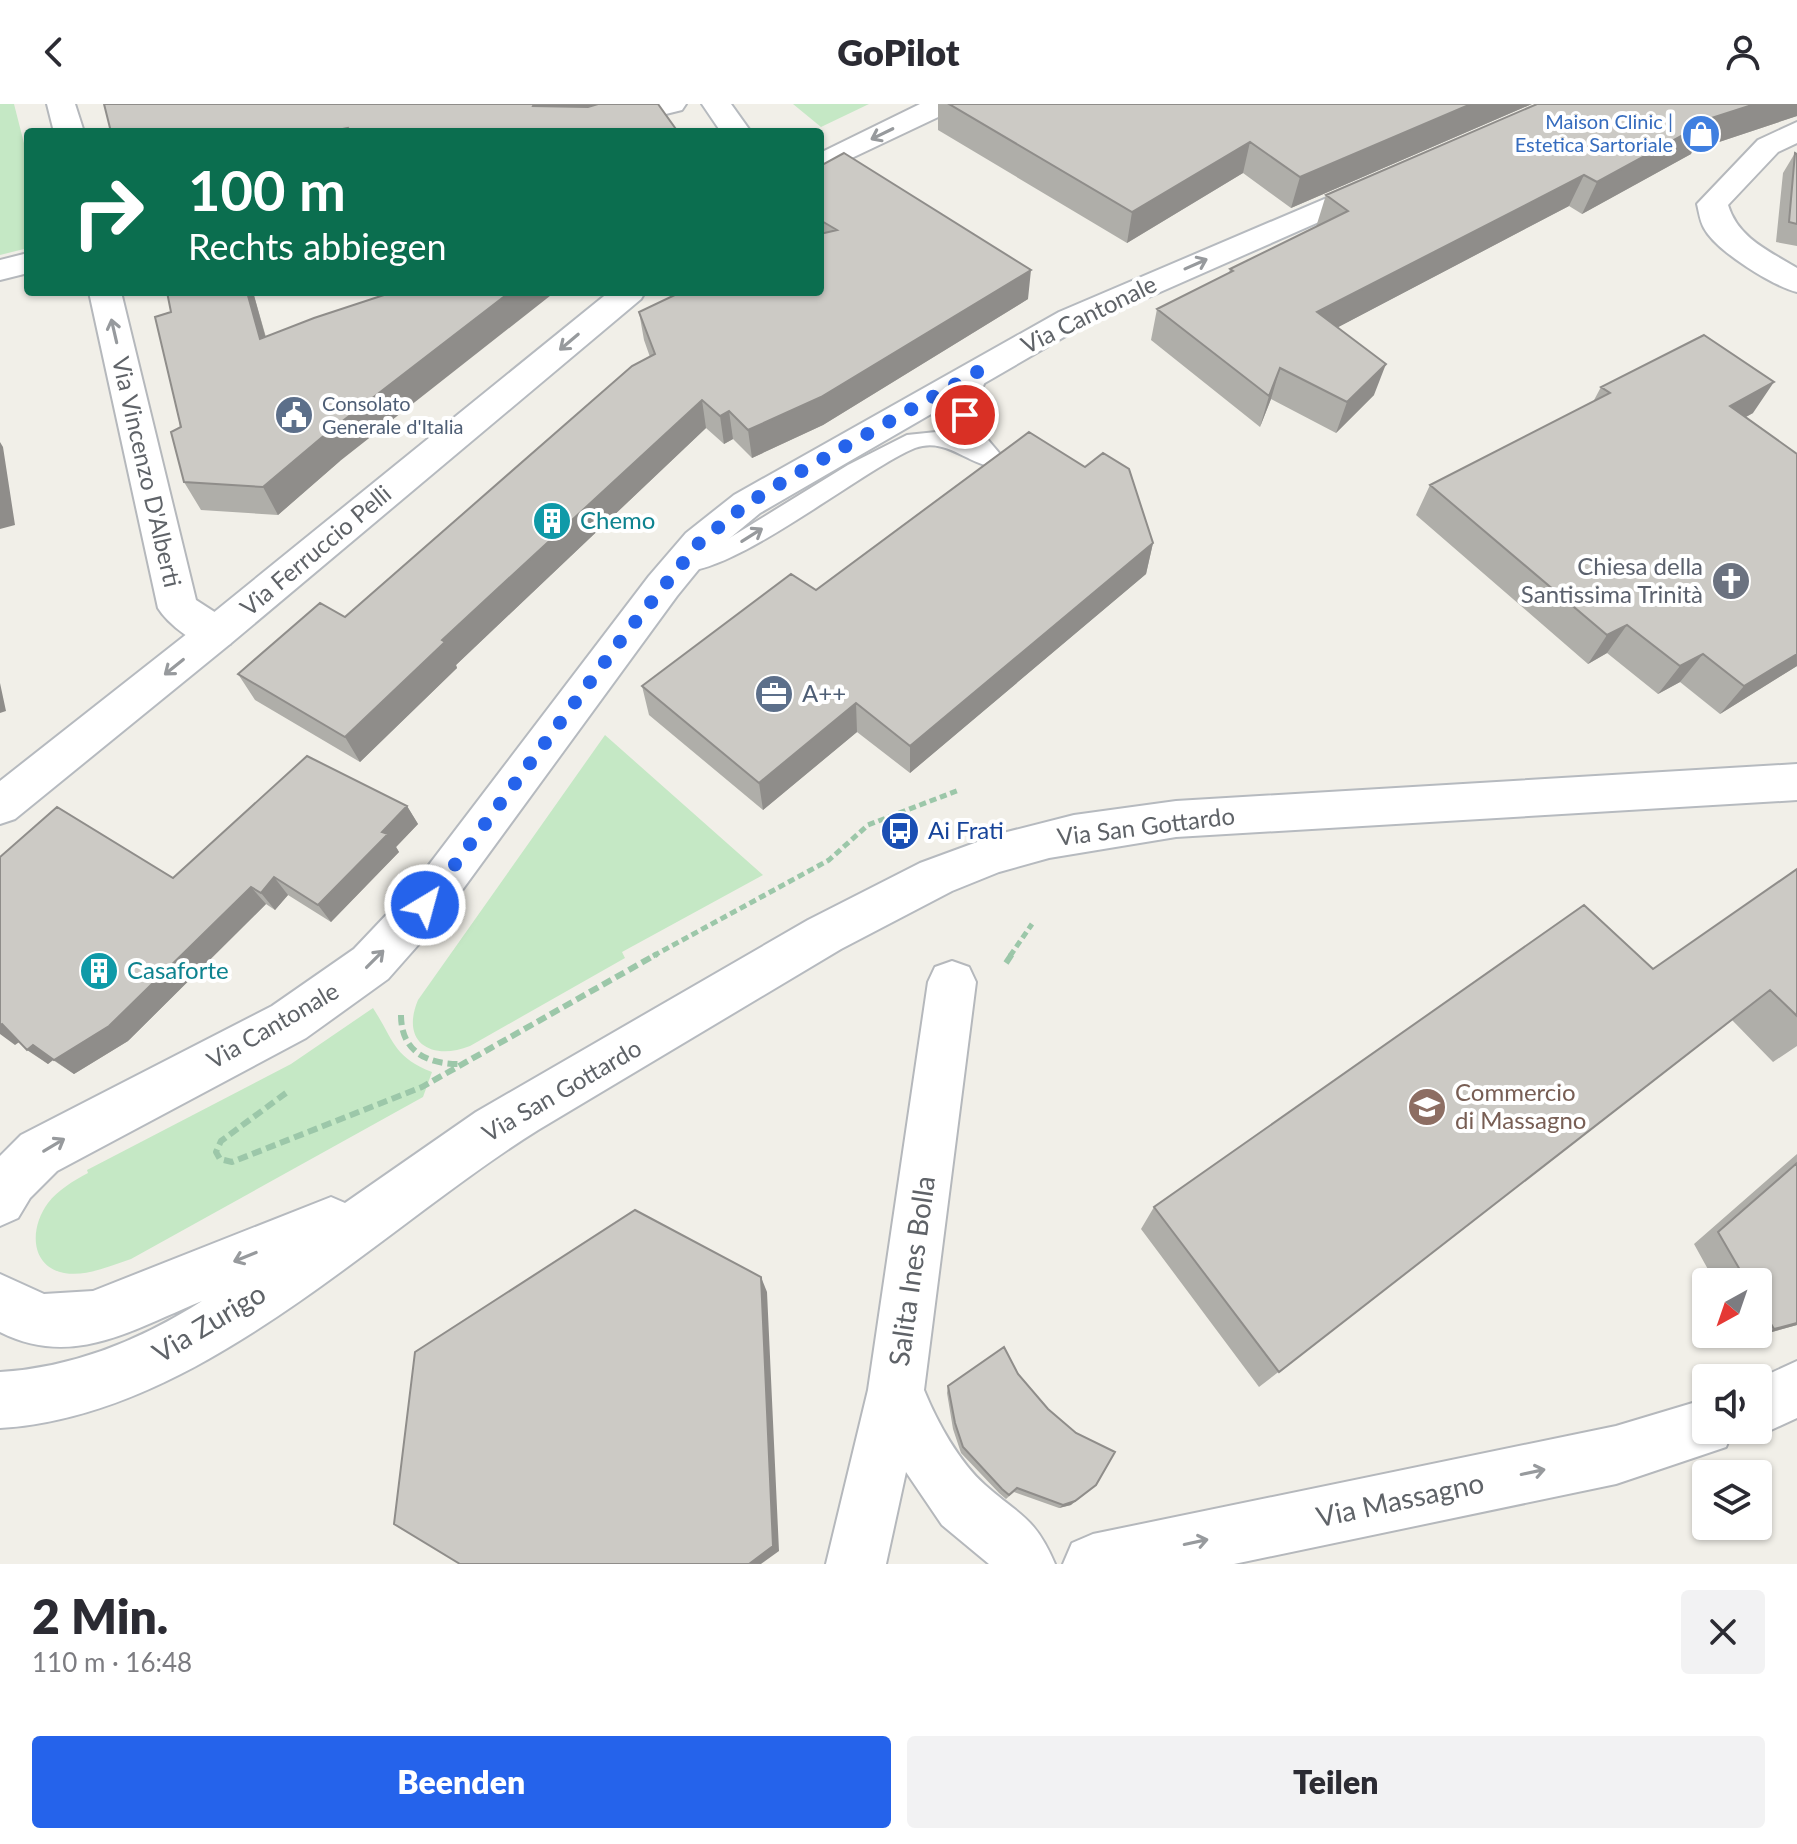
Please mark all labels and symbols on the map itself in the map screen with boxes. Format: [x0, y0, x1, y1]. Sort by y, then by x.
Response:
place label: Maison Clinic | Estetica Sartoriale [1515, 109, 1673, 156]
shop icon: Maison Clinic | Estetica Sartoriale [1680, 113, 1722, 155]
one-way arrow [870, 127, 894, 142]
one-way arrow [1183, 256, 1208, 271]
street label: Via Cantonale [1016, 268, 1161, 359]
one-way arrow [105, 319, 120, 344]
one-way arrow [559, 333, 580, 351]
street label: Via Vincenzo D'Alberti [107, 354, 188, 590]
pin [931, 381, 999, 449]
place label: Consolato Generale d'Italia [322, 391, 463, 438]
public building icon: Consolato Generale d'Italia [273, 394, 315, 436]
street label: Via Ferruccio Pelli [234, 478, 396, 621]
building icon: Chemo [531, 500, 573, 542]
place label: Chemo [580, 505, 655, 534]
one-way arrow [741, 527, 763, 544]
place label: Chiesa della Santissima Trinità [1521, 551, 1703, 608]
church icon: Chiesa della Santissima Trinità [1710, 560, 1752, 602]
one-way arrow [164, 658, 185, 676]
office icon: A++ [753, 673, 795, 715]
place label: A++ [802, 678, 846, 707]
street label: Via San Gottardo [1055, 800, 1236, 851]
bus stop icon: Ai Frati [879, 810, 921, 852]
place label: Ai Frati [928, 815, 1004, 844]
position arrow [383, 863, 467, 947]
one-way arrow [365, 949, 384, 969]
building icon: Casaforte [78, 950, 120, 992]
place label: Casaforte [127, 955, 229, 984]
street label: Via Cantonale [201, 975, 343, 1074]
street label: Via San Gottardo [477, 1032, 646, 1147]
place label: Commercio di Massagno [1455, 1077, 1586, 1134]
school or university icon: Commercio di Massagno [1406, 1086, 1448, 1128]
one-way arrow [42, 1137, 65, 1153]
street label: Salita Ines Bolla [881, 1174, 941, 1368]
one-way arrow [233, 1251, 258, 1265]
north arrow [1692, 1268, 1772, 1348]
street label: Via Zurigo [146, 1275, 271, 1369]
one-way arrow [1520, 1464, 1545, 1479]
street label: Via Massagno [1313, 1465, 1487, 1533]
one-way arrow [1183, 1534, 1209, 1549]

